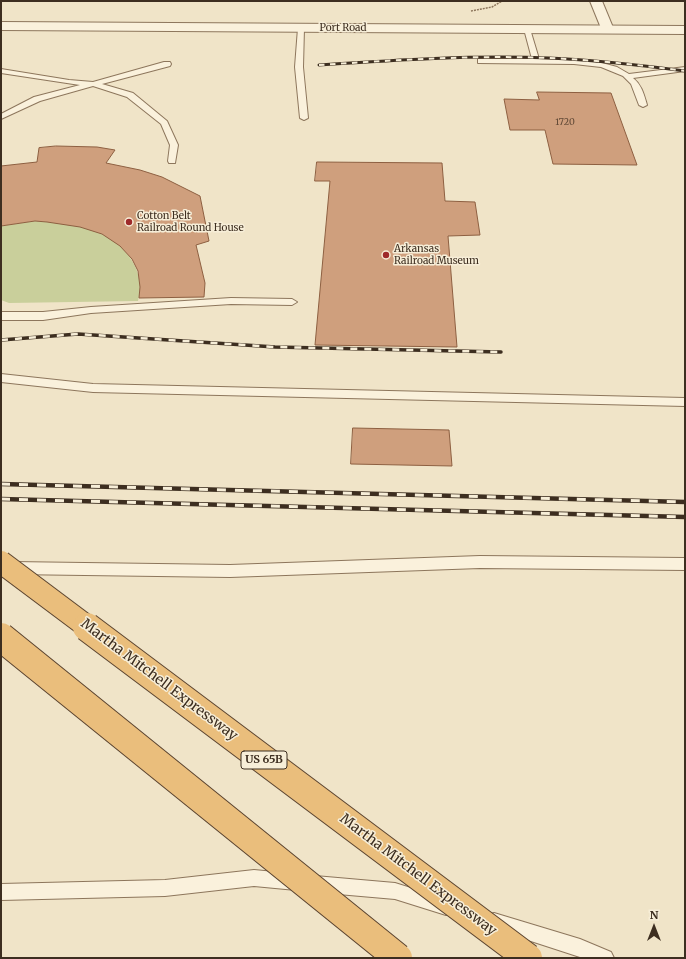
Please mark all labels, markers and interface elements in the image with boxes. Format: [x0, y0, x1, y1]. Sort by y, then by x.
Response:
street label: Port Road [319, 22, 367, 34]
house number: 1720 [555, 117, 575, 127]
place label: Cotton Belt Railroad Round House [137, 210, 244, 234]
marker: Cotton Belt Railroad Round House [124, 217, 134, 227]
place label: Arkansas Railroad Museum [394, 243, 479, 266]
marker: Arkansas Railroad Museum [381, 250, 391, 260]
street label: Martha Mitchell Expressway [77, 615, 241, 745]
road number: US 65B [241, 751, 287, 769]
street label: Martha Mitchell Expressway [336, 810, 500, 940]
north arrow [634, 907, 674, 947]
text: N [650, 908, 658, 922]

